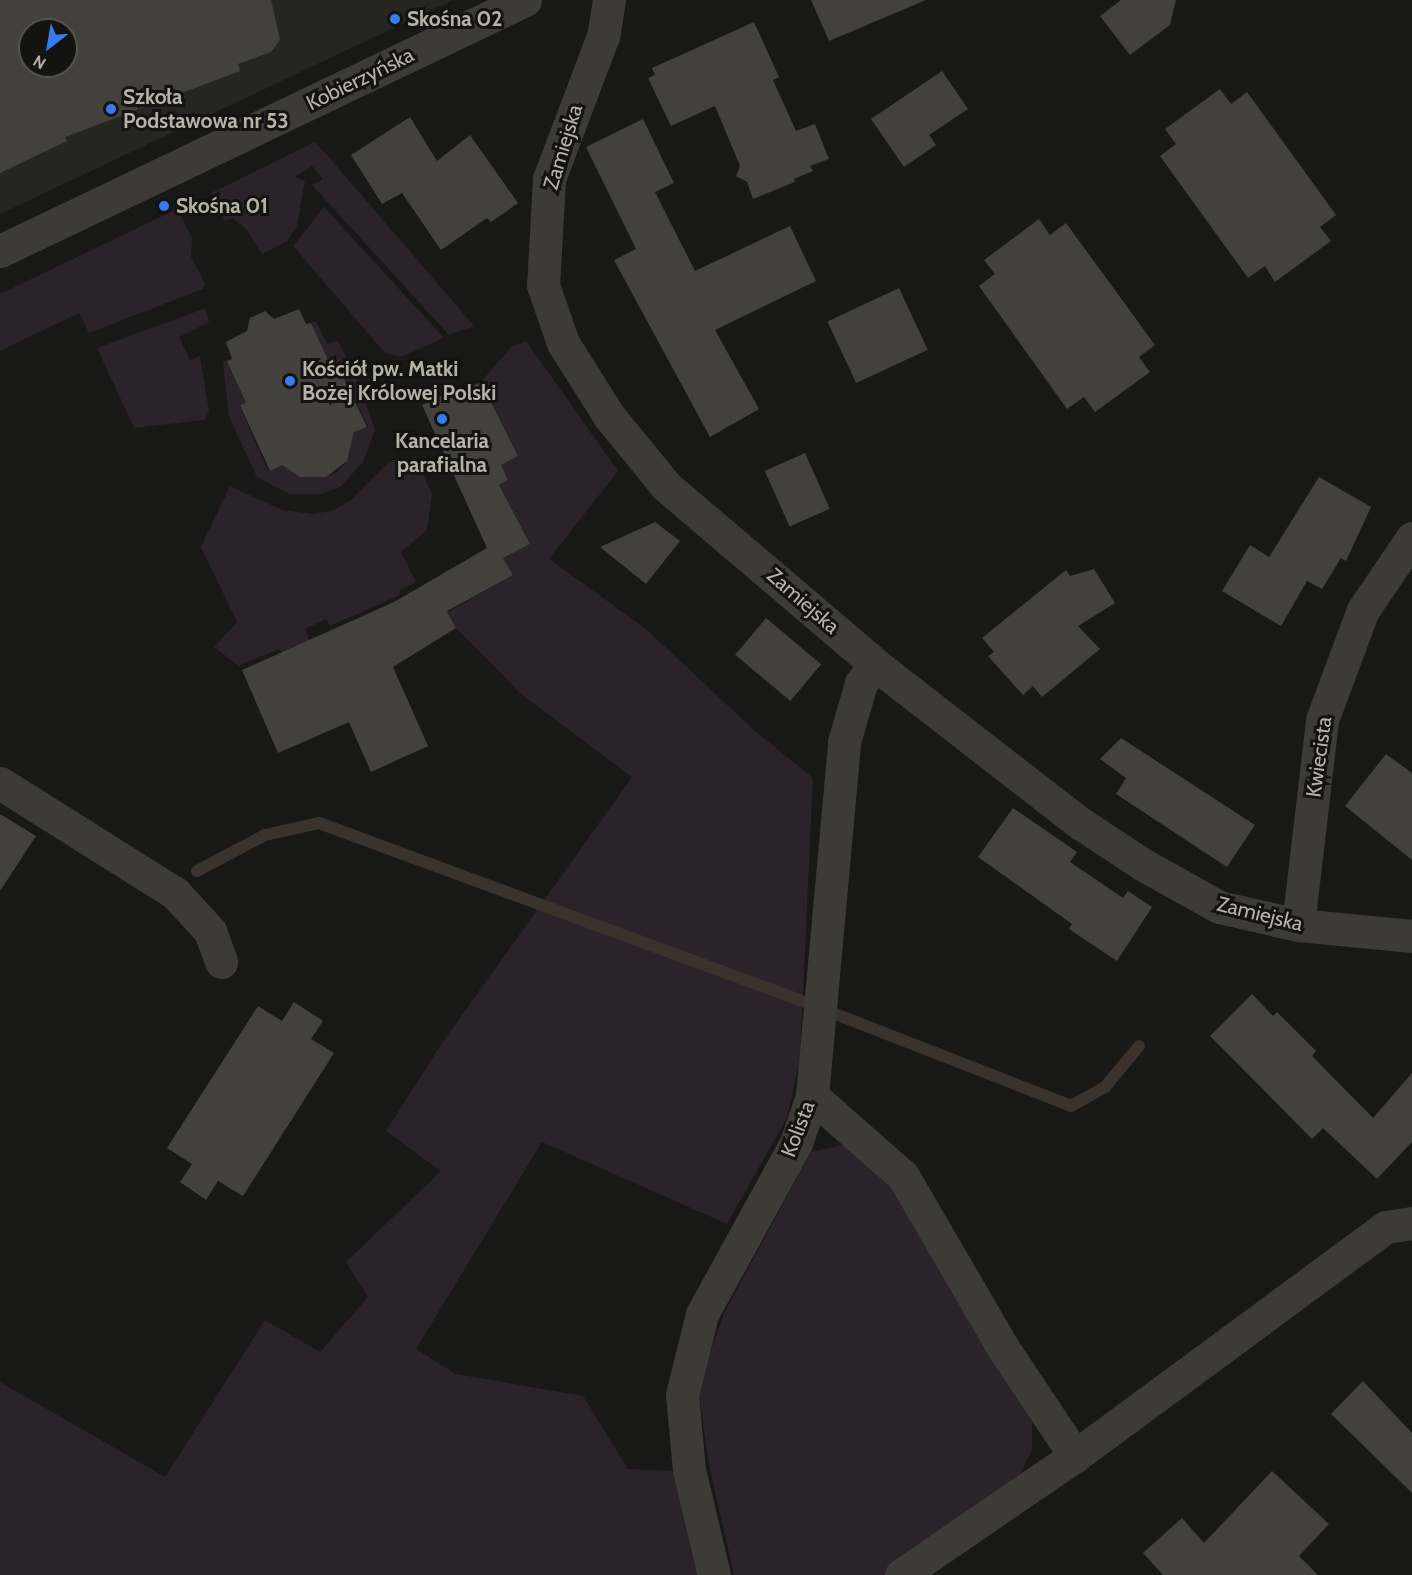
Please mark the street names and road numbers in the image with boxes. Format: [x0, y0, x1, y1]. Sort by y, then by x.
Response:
street label: Kobierzyńska [302, 42, 418, 116]
street label: Zamiejska [538, 101, 588, 193]
street label: Zamiejska [762, 563, 844, 639]
street label: Kwiecista [1301, 715, 1337, 799]
street label: Zamiejska [1214, 891, 1306, 937]
street label: Kolista [776, 1097, 820, 1161]

